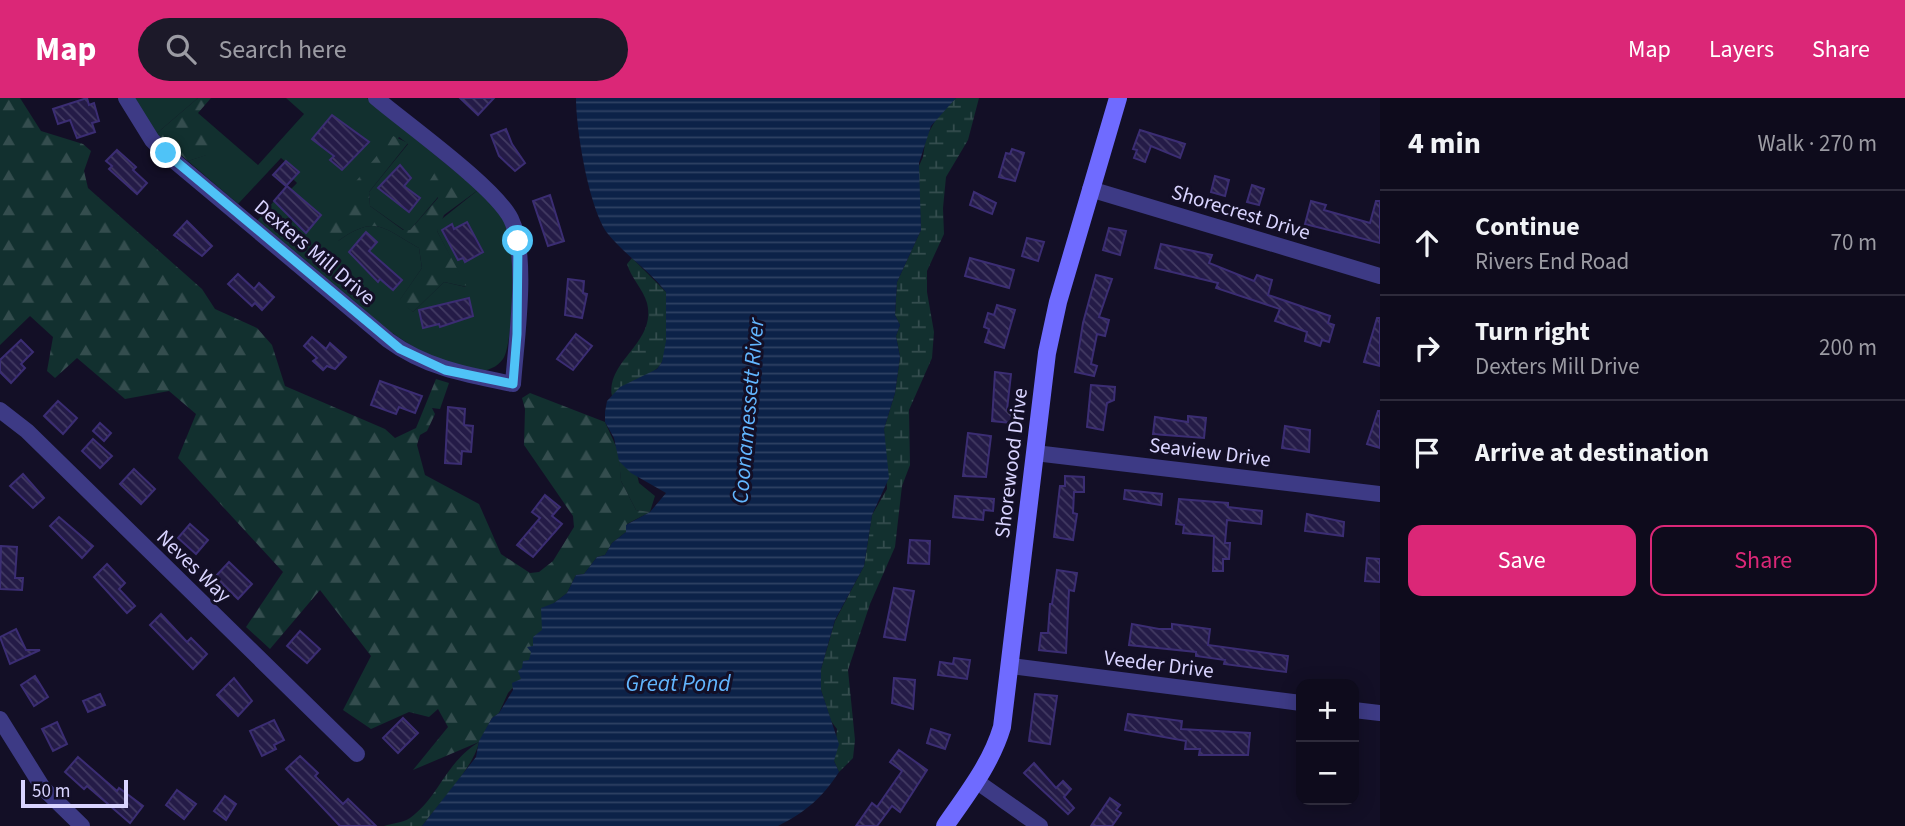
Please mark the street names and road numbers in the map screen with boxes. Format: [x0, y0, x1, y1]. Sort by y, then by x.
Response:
street label: Shorecrest Drive [1168, 177, 1314, 247]
street label: Dexters Mill Drive [248, 192, 382, 312]
street label: Shorewood Drive [987, 386, 1035, 540]
street label: Seaview Drive [1148, 430, 1272, 474]
street label: Neves Way [150, 523, 238, 610]
street label: Veeder Drive [1102, 642, 1216, 686]

